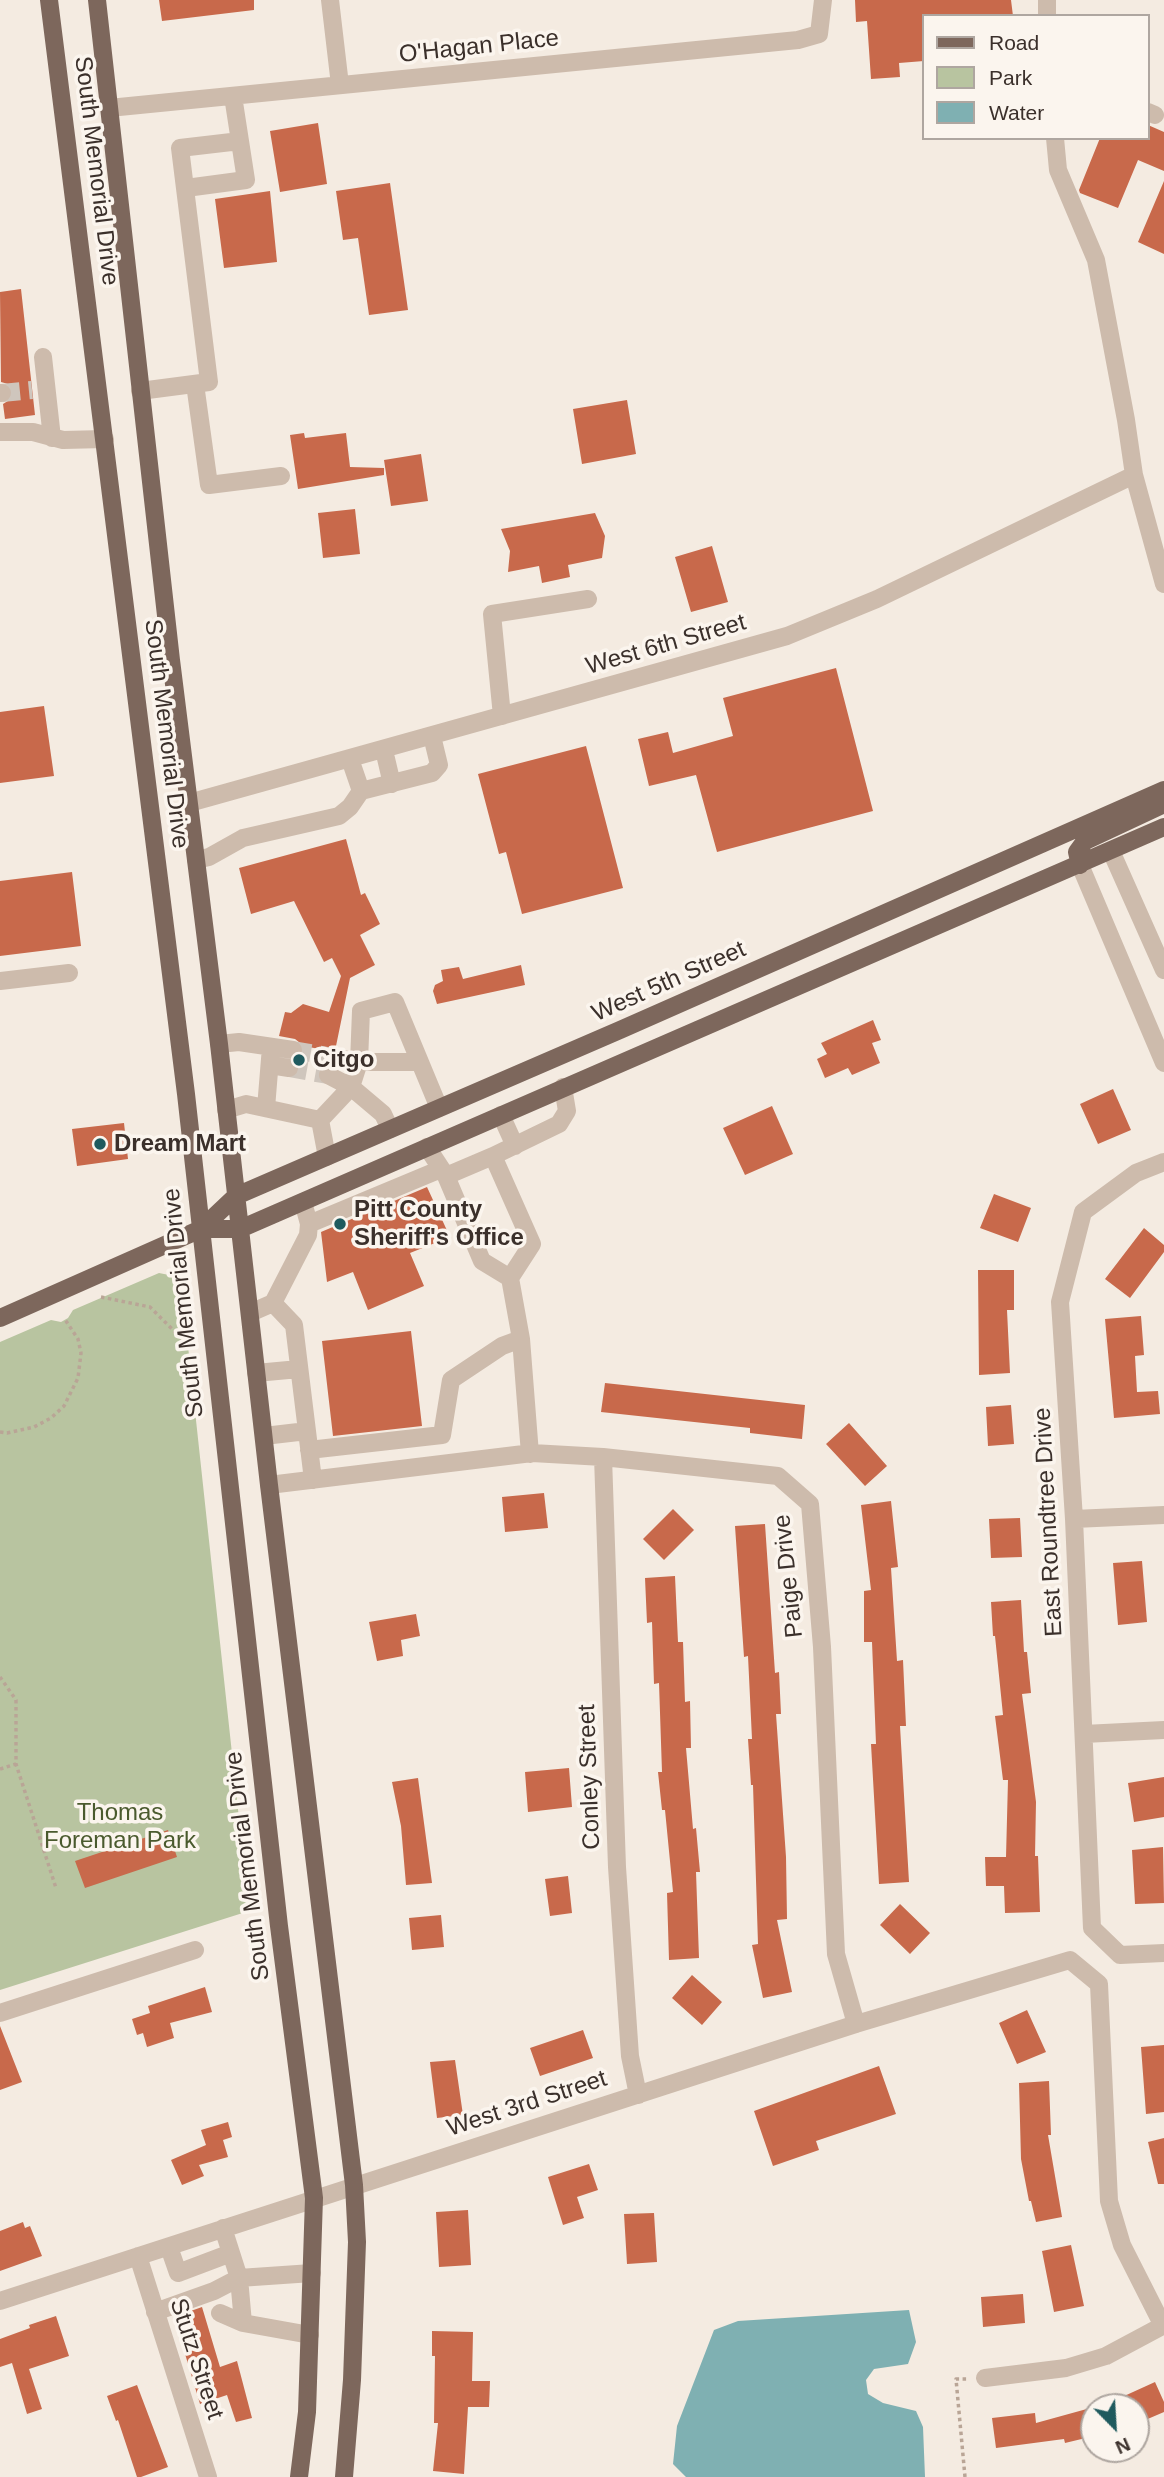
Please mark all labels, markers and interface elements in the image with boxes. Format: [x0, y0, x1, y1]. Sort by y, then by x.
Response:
legend [922, 14, 1150, 140]
street label: O'Hagan Place [398, 24, 560, 70]
text: Road [989, 31, 1039, 54]
street label: South Memorial Drive [68, 55, 124, 287]
text: Park [989, 66, 1032, 89]
text: Water [989, 101, 1044, 124]
street label: West 6th Street [583, 608, 749, 682]
street label: South Memorial Drive [138, 618, 194, 850]
street label: West 5th Street [588, 935, 750, 1029]
place label: Citgo [313, 1046, 374, 1074]
marker: Citgo [291, 1052, 307, 1068]
place label: Dream Mart [114, 1130, 246, 1158]
marker: Dream Mart [92, 1136, 108, 1152]
street label: South Memorial Drive [158, 1187, 210, 1419]
place label: Pitt County Sheriff's Office [354, 1196, 524, 1252]
marker: Pitt County Sheriff's Office [332, 1216, 348, 1232]
street label: East Roundtree Drive [1029, 1407, 1069, 1637]
street label: Paige Drive [768, 1513, 810, 1639]
street label: Conley Street [573, 1704, 607, 1850]
street label: South Memorial Drive [220, 1750, 276, 1982]
park label: Thomas Foreman Park [44, 1799, 196, 1855]
street label: West 3rd Street [443, 2065, 611, 2143]
street label: Stutz Street [163, 2295, 229, 2423]
north arrow [1080, 2393, 1150, 2463]
text: N [1112, 2433, 1133, 2458]

